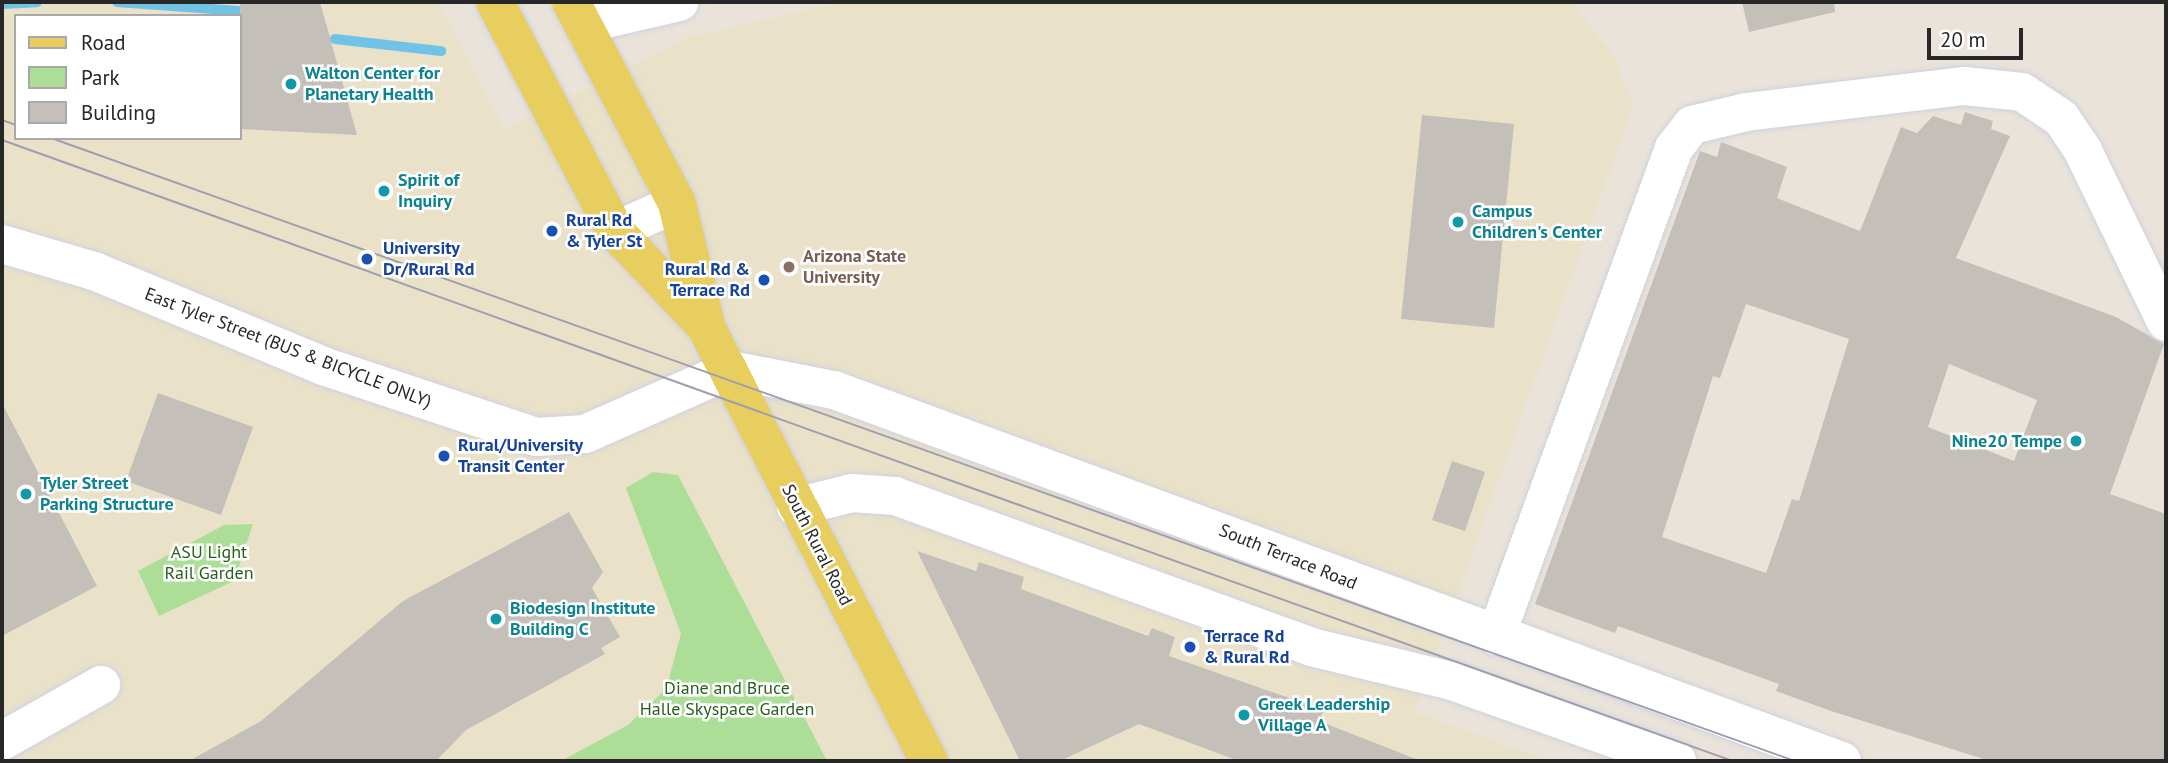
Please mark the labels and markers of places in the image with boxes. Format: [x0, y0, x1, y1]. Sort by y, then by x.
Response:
place label: Walton Center for Planetary Health [305, 63, 440, 106]
marker: Walton Center for Planetary Health [283, 76, 299, 92]
place label: Spirit of Inquiry [398, 170, 459, 212]
marker: Spirit of Inquiry [376, 183, 392, 199]
place label: Campus Children's Center [1472, 201, 1602, 244]
place label: Rural Rd & Tyler St [566, 210, 643, 252]
marker: Campus Children's Center [1450, 214, 1466, 230]
marker: Rural Rd & Tyler St [544, 223, 560, 239]
place label: University Dr/Rural Rd [383, 238, 474, 280]
place label: Arizona State University [803, 246, 906, 288]
marker: University Dr/Rural Rd [357, 249, 377, 269]
place label: Rural Rd & Terrace Rd [665, 259, 750, 302]
marker: Arizona State University [781, 259, 797, 275]
marker: Rural Rd & Terrace Rd [756, 272, 772, 288]
place label: Nine20 Tempe [1951, 430, 2062, 452]
marker: Nine20 Tempe [2068, 433, 2084, 449]
place label: Rural/University Transit Center [458, 435, 583, 478]
marker: Rural/University Transit Center [436, 448, 452, 464]
place label: Tyler Street Parking Structure [40, 473, 174, 516]
marker: Tyler Street Parking Structure [18, 486, 34, 502]
place label: Biodesign Institute Building C [510, 598, 655, 640]
marker: Biodesign Institute Building C [488, 611, 504, 627]
place label: Terrace Rd & Rural Rd [1204, 626, 1289, 668]
marker: Terrace Rd & Rural Rd [1182, 639, 1198, 655]
place label: Greek Leadership Village A [1258, 694, 1391, 736]
marker: Greek Leadership Village A [1236, 707, 1252, 723]

